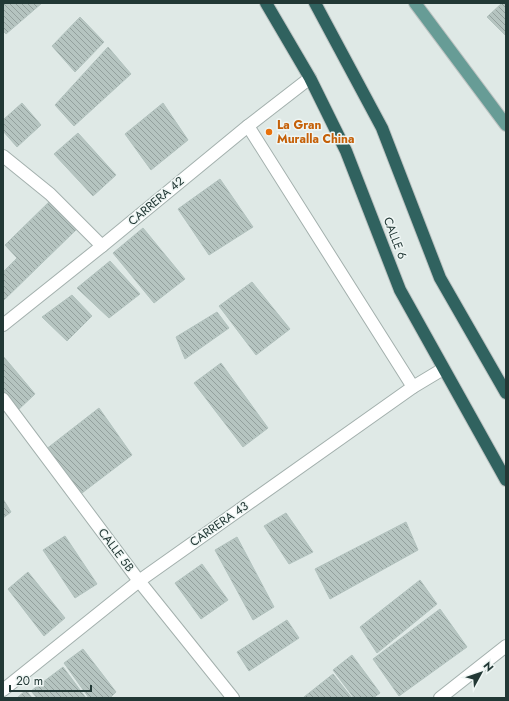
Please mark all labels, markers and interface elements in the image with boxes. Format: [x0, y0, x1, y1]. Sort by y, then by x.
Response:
place label: La Gran Muralla China [277, 116, 354, 148]
marker: La Gran Muralla China [264, 127, 274, 137]
street label: CARRERA 42 [124, 172, 188, 230]
street label: CALLE 6 [379, 214, 411, 262]
street label: CARRERA 43 [186, 497, 252, 551]
street label: CALLE 5B [94, 524, 139, 576]
north arrow [461, 653, 501, 693]
text: N [480, 658, 498, 675]
scale bar [10, 667, 91, 693]
text: 20 m [16, 672, 43, 690]

